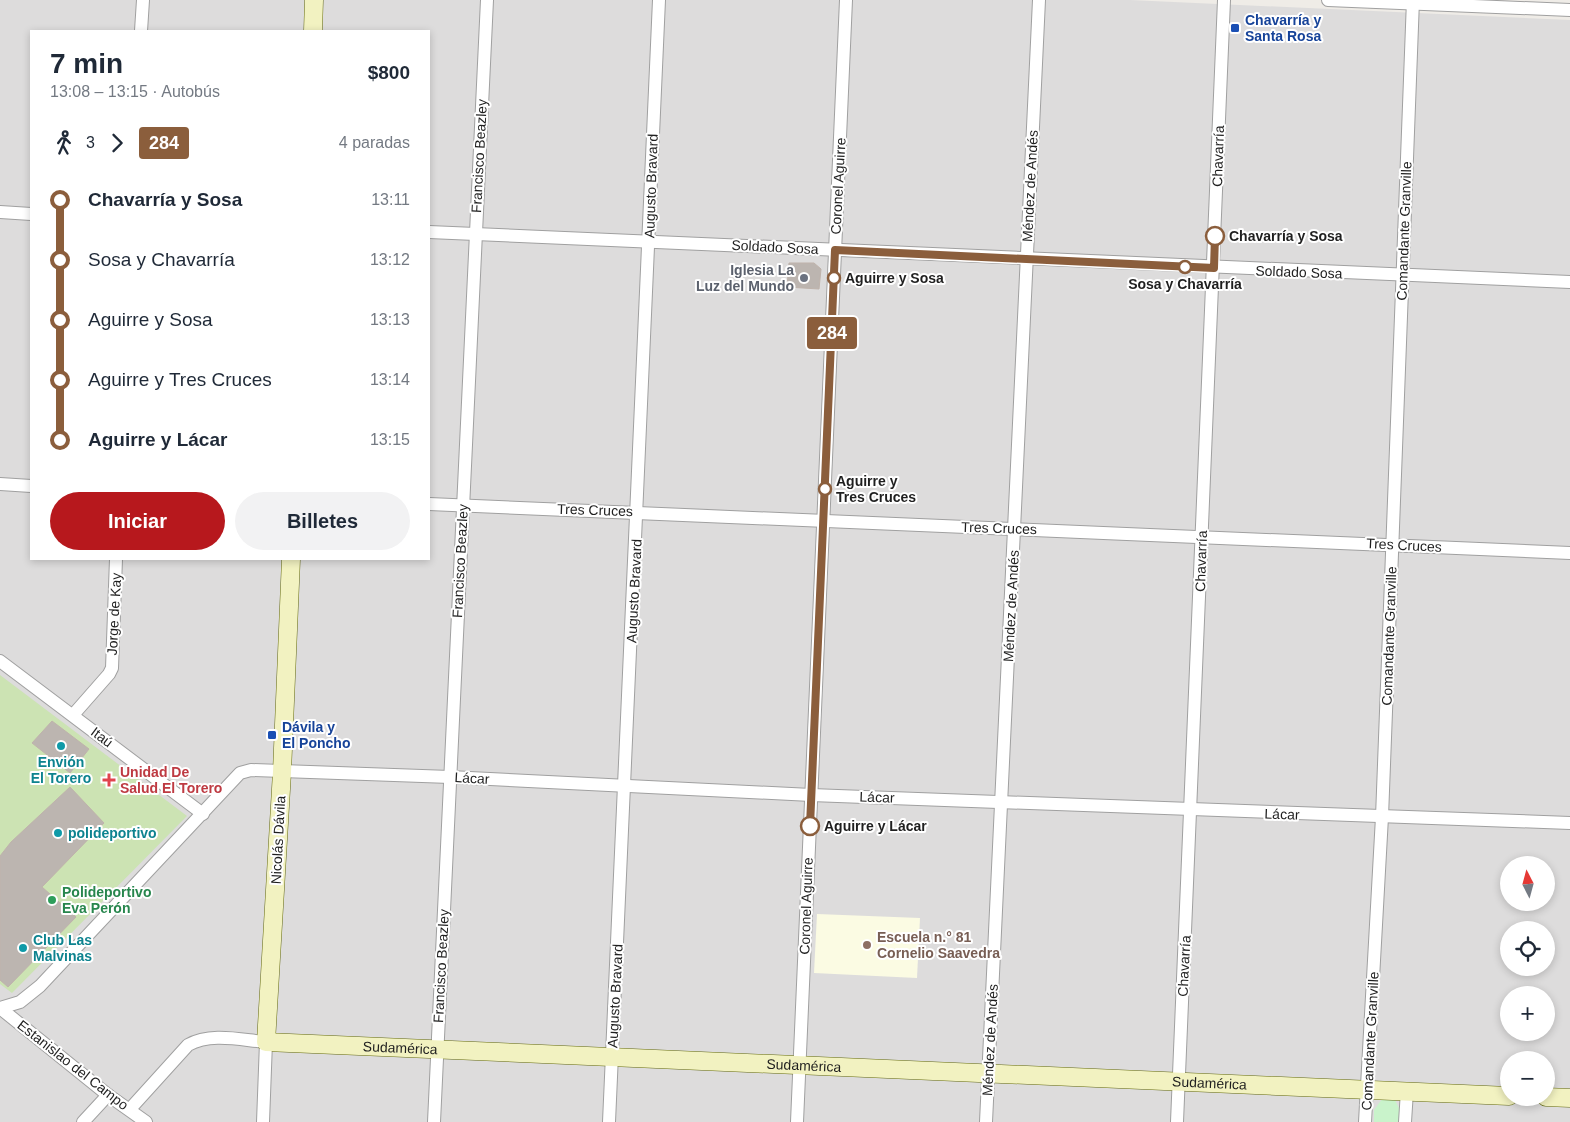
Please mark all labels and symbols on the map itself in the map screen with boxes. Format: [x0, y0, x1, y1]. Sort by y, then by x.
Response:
place label: Chavarría y Santa Rosa [1245, 12, 1321, 44]
marker: Chavarría y Santa Rosa [1229, 22, 1241, 34]
street label: Francisco Beazley [468, 98, 490, 214]
street label: Chavarría [1209, 125, 1227, 187]
street label: Méndez de Andés [1019, 130, 1041, 242]
street label: Augusto Bravard [641, 134, 661, 238]
street label: Coronel Aguirre [827, 137, 849, 235]
street label: Comandante Granville [1394, 161, 1414, 301]
marker: Chavarría y Sosa [1205, 226, 1225, 246]
place label: Chavarría y Sosa [1229, 228, 1343, 244]
street label: Soldado Sosa [731, 237, 819, 257]
marker: Sosa y Chavarría [1178, 260, 1192, 274]
place label: Iglesia La Luz del Mundo [696, 262, 794, 294]
street label: Soldado Sosa [1255, 262, 1343, 282]
place label: Aguirre y Sosa [845, 270, 944, 286]
marker: Aguirre y Sosa [827, 271, 841, 285]
marker: Iglesia La Luz del Mundo [798, 272, 810, 284]
place label: Sosa y Chavarría [1128, 276, 1242, 292]
line badge: 284 [803, 317, 861, 349]
place label: Aguirre y Tres Cruces [836, 473, 916, 505]
marker: Aguirre y Tres Cruces [818, 482, 832, 496]
street label: Tres Cruces [557, 501, 633, 519]
street label: Francisco Beazley [449, 503, 471, 619]
street label: Tres Cruces [961, 519, 1037, 537]
street label: Chavarría [1192, 530, 1210, 592]
street label: Tres Cruces [1366, 535, 1442, 555]
street label: Augusto Bravard [623, 539, 645, 643]
street label: Méndez de Andés [1000, 550, 1022, 662]
street label: Comandante Granville [1379, 566, 1399, 706]
street label: Jorge de Kay [104, 572, 124, 656]
place label: Dávila y El Poncho [282, 719, 350, 751]
street label: Itaú [88, 724, 116, 750]
marker: Dávila y El Poncho [266, 729, 278, 741]
marker: Envión El Torero [55, 740, 67, 752]
place label: Envión El Torero [31, 754, 91, 786]
place label: Unidad De Salud El Torero [120, 764, 222, 796]
street label: Lácar [454, 769, 490, 787]
marker: Unidad De Salud El Torero [102, 773, 116, 787]
street label: Lácar [859, 788, 895, 806]
street label: Nicolás Dávila [268, 795, 288, 885]
street label: Lácar [1264, 805, 1300, 823]
marker: Aguirre y Lácar [800, 816, 820, 836]
place label: Aguirre y Lácar [824, 818, 927, 834]
place label: polideportivo [68, 825, 157, 841]
marker: polideportivo [52, 827, 64, 839]
north arrow [1500, 856, 1555, 911]
street label: Coronel Aguirre [796, 857, 816, 955]
place label: Polideportivo Eva Perón [62, 884, 151, 916]
marker: Polideportivo Eva Perón [46, 894, 58, 906]
street label: Francisco Beazley [430, 908, 452, 1024]
place label: Escuela n.° 81 Cornelio Saavedra [877, 929, 1000, 961]
place label: Club Las Malvinas [33, 932, 92, 964]
street label: Chavarría [1174, 935, 1194, 997]
marker: Escuela n.° 81 Cornelio Saavedra [861, 939, 873, 951]
marker: Club Las Malvinas [17, 942, 29, 954]
street label: Augusto Bravard [604, 944, 626, 1048]
street label: Comandante Granville [1358, 971, 1382, 1111]
street label: Méndez de Andés [979, 984, 1001, 1096]
street label: Estanislao del Campo [14, 1017, 132, 1113]
street label: Sudamérica [362, 1038, 438, 1057]
street label: Sudamérica [766, 1056, 842, 1075]
street label: Sudamérica [1172, 1073, 1247, 1093]

